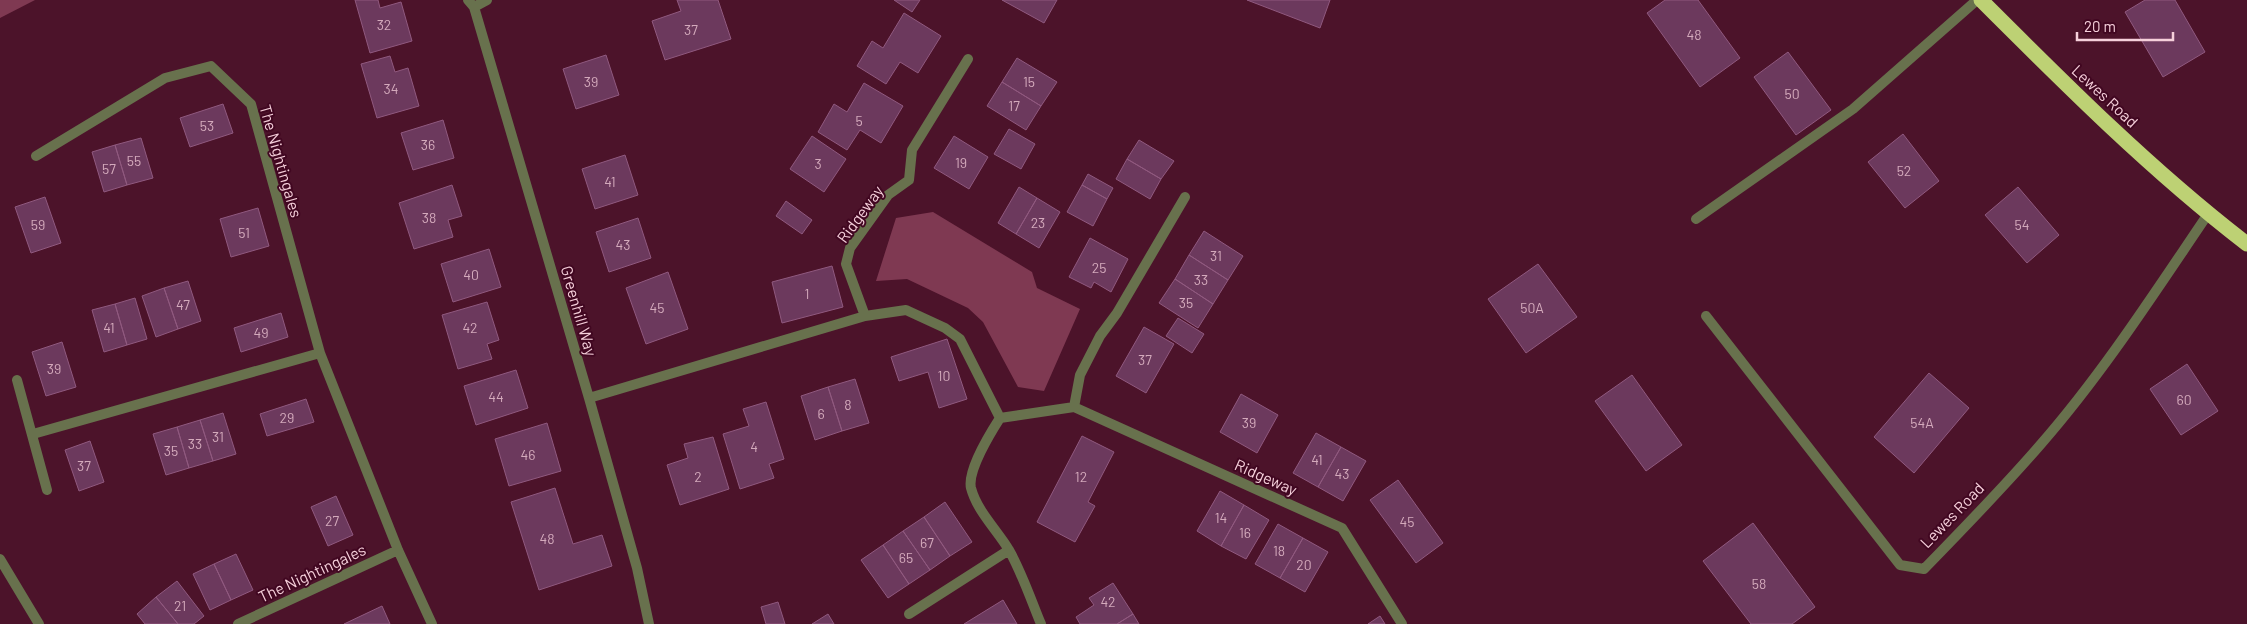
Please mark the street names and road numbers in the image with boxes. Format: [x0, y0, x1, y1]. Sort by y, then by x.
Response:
street label: Lewes Road [2068, 60, 2142, 131]
street label: The Nightingales [256, 102, 307, 219]
street label: Ridgeway [832, 181, 887, 246]
street label: Greenhill Way [558, 263, 602, 359]
street label: Ridgeway [1232, 454, 1301, 499]
street label: Lewes Road [1916, 478, 1987, 551]
street label: The Nightingales [255, 539, 369, 606]

